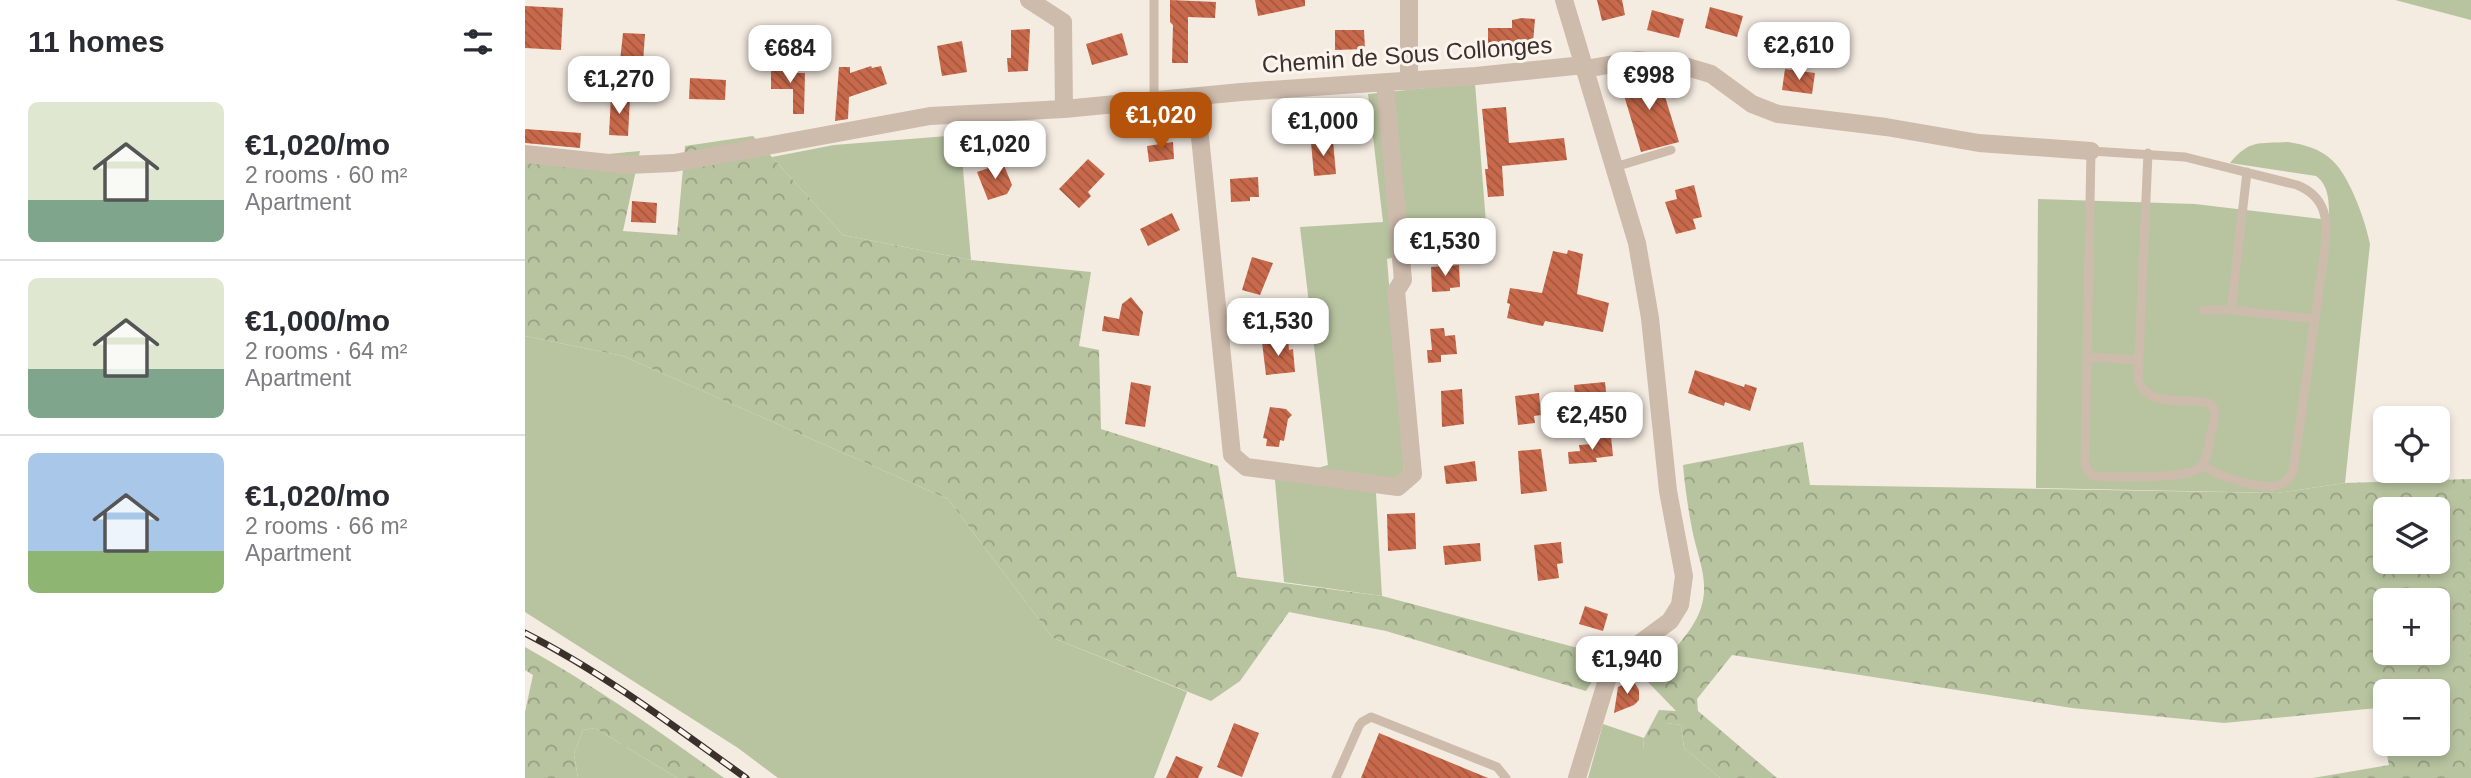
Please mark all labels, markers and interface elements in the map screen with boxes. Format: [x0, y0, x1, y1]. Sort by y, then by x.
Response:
pin: €2,610 [1742, 22, 1856, 82]
icon: filters [459, 23, 497, 61]
text: 11 homes [28, 25, 165, 58]
pin: €684 [749, 25, 831, 85]
street label: Chemin de Sous Collonges [1261, 31, 1553, 78]
text: €2,610 [1764, 32, 1834, 58]
text: €684 [764, 35, 816, 61]
pin: €998 [1608, 52, 1690, 112]
pin: €1,270 [562, 57, 676, 116]
text: €998 [1623, 62, 1675, 88]
text: €1,270 [584, 66, 654, 92]
pin: €1,020 [1104, 92, 1218, 152]
pin: €1,000 [1266, 99, 1380, 158]
text: €1,020 [1126, 102, 1196, 128]
text: €1,000 [1288, 108, 1358, 134]
pin: €1,020 [938, 122, 1052, 181]
text: €1,020/mo [245, 128, 390, 161]
icon: home [84, 130, 168, 214]
text: €1,020 [960, 131, 1030, 157]
text: 2 rooms · 60 m² [245, 162, 407, 188]
text: Apartment [245, 189, 351, 215]
pin: €1,530 [1388, 218, 1502, 278]
text: €1,530 [1410, 228, 1480, 254]
pin: €1,530 [1221, 298, 1335, 358]
text: €1,000/mo [245, 304, 390, 337]
icon: home [84, 306, 168, 390]
text: €1,530 [1243, 308, 1313, 334]
text: 2 rooms · 64 m² [245, 338, 407, 364]
text: Apartment [245, 365, 351, 391]
pin: €2,450 [1535, 392, 1649, 452]
text: €2,450 [1557, 402, 1627, 428]
map controls [2373, 406, 2450, 756]
button: locate [2373, 406, 2450, 483]
text: €1,020/mo [245, 479, 390, 512]
icon: home [84, 481, 168, 565]
button: layers [2373, 497, 2450, 574]
text: 2 rooms · 66 m² [245, 513, 407, 539]
text: Apartment [245, 540, 351, 566]
button: + [2373, 588, 2450, 665]
pin: €1,940 [1570, 636, 1684, 696]
text: €1,940 [1592, 646, 1662, 672]
button: − [2373, 679, 2450, 756]

